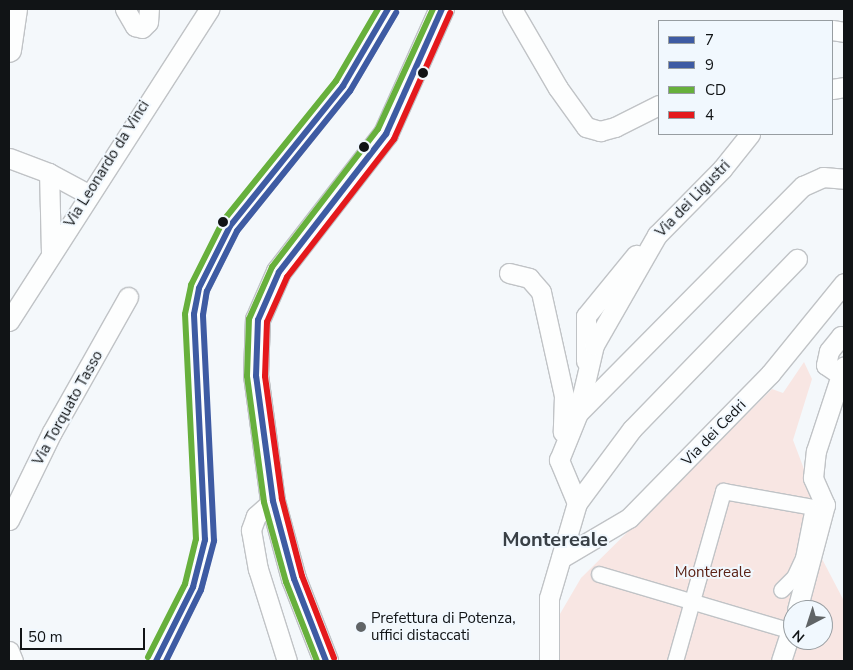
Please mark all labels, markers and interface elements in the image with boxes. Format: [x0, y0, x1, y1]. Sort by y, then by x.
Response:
legend [658, 20, 833, 135]
text: 7 [705, 30, 714, 50]
text: 9 [705, 55, 714, 75]
unlabelled marker [418, 68, 428, 78]
text: CD [705, 80, 726, 100]
street label: Via Leonardo da Vinci [61, 97, 153, 231]
text: 4 [705, 105, 714, 125]
unlabelled marker [359, 142, 369, 152]
street label: Via dei Ligustri [652, 157, 734, 241]
unlabelled marker [218, 217, 228, 227]
street label: Via Torquato Tasso [29, 348, 107, 468]
street label: Via dei Cedri [678, 396, 750, 470]
district label: Montereale [502, 527, 608, 551]
park label: Montereale [675, 564, 751, 582]
north arrow [783, 600, 833, 650]
place label: Prefettura di Potenza, uffici distaccati [371, 609, 516, 644]
scale bar [22, 618, 148, 650]
marker: Prefettura di Potenza, uffici distaccati [355, 621, 367, 633]
text: N [789, 625, 809, 647]
text: 50 m [28, 627, 63, 647]

